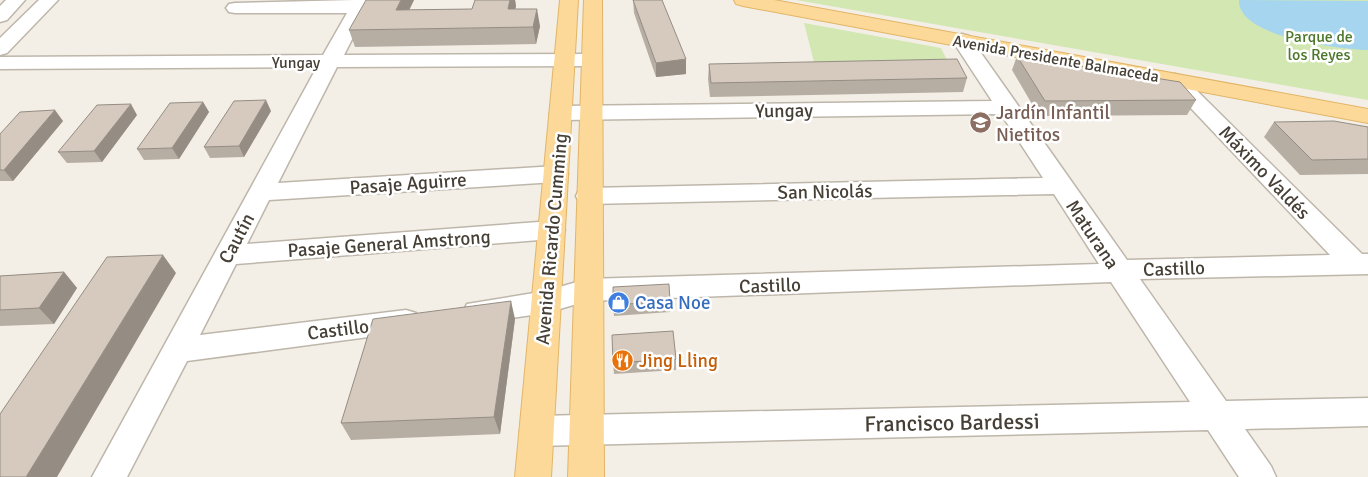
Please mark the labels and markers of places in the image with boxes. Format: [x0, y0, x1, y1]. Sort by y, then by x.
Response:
place label: Jardín Infantil Nietitos [996, 101, 1110, 147]
school or university icon: Jardín Infantil Nietitos [968, 111, 992, 135]
shop icon: Casa Noe [607, 290, 631, 314]
place label: Casa Noe [635, 291, 710, 315]
restaurant icon: Jing Lling [611, 348, 635, 372]
place label: Jing Lling [639, 349, 718, 373]

